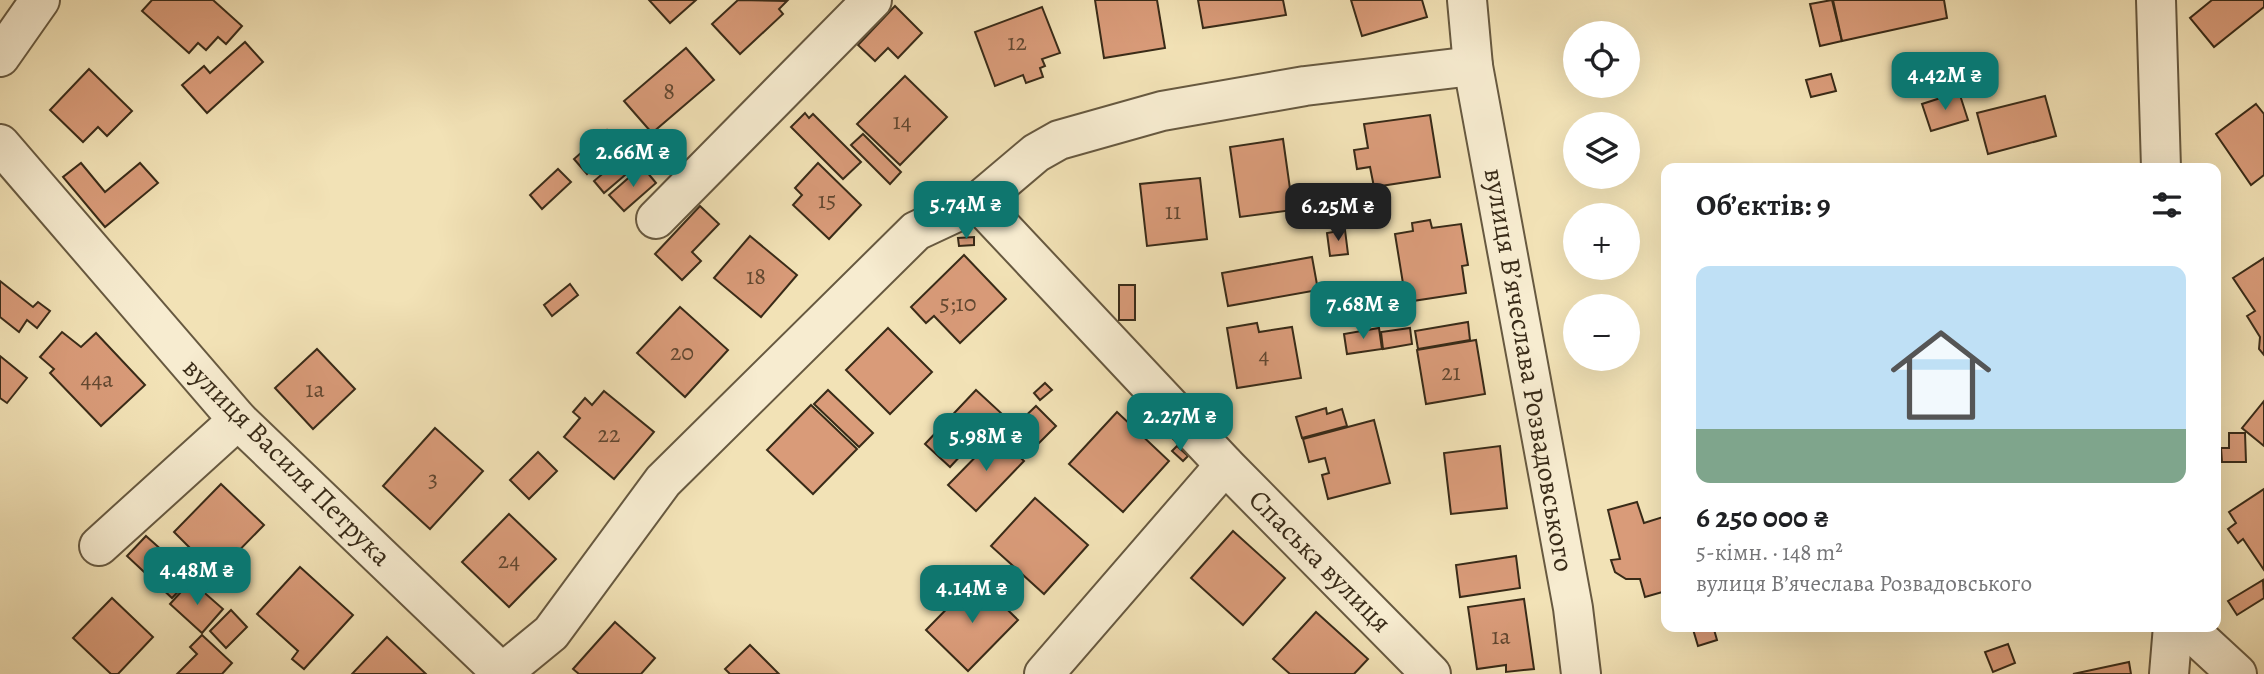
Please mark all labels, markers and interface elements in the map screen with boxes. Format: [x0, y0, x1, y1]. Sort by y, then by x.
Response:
map controls [1563, 21, 1640, 371]
button: locate [1563, 21, 1640, 98]
house number: 12 [1007, 26, 1027, 58]
pin: 4.42M ₴ [1880, 52, 2010, 112]
text: 4.42M ₴ [1908, 59, 1982, 90]
house number: 8 [663, 75, 675, 107]
house number: 14 [892, 105, 912, 137]
button: layers [1563, 112, 1640, 189]
pin: 2.66M ₴ [568, 130, 698, 189]
text: 2.66M ₴ [596, 136, 670, 167]
street label: вулиця Вʼячеслава Розвадовського [1475, 165, 1583, 575]
pin: 5.74M ₴ [901, 182, 1031, 241]
house number: 15 [818, 184, 836, 216]
pin: 6.25M ₴ [1273, 184, 1403, 243]
text: Об’єктів: 9 [1696, 185, 1831, 225]
icon: filters [2148, 186, 2186, 224]
text: 5.74M ₴ [930, 188, 1002, 219]
text: 6.25M ₴ [1301, 190, 1375, 221]
house number: 11 [1165, 195, 1181, 227]
button: + [1563, 203, 1640, 280]
house number: 18 [746, 260, 766, 292]
pin: 7.68M ₴ [1298, 282, 1428, 341]
house number: 5;10 [939, 287, 977, 319]
text: 7.68M ₴ [1326, 288, 1400, 319]
button: − [1563, 294, 1640, 371]
icon: home [1878, 312, 2004, 438]
house number: 20 [670, 336, 694, 368]
house number: 4 [1259, 339, 1270, 371]
street label: вулиця Василя Петрука [174, 349, 400, 575]
house number: 21 [1441, 356, 1461, 388]
house number: 44а [81, 363, 113, 395]
house number: 1а [305, 373, 325, 405]
pin: 2.27M ₴ [1115, 393, 1245, 453]
text: 2.27M ₴ [1143, 400, 1217, 431]
pin: 5.98M ₴ [921, 414, 1051, 473]
house number: 22 [598, 418, 620, 450]
text: 5.98M ₴ [949, 420, 1023, 451]
house number: 3 [428, 463, 438, 495]
street label: Спаська вулиця [1240, 481, 1400, 641]
text: 6 250 000 ₴ [1696, 497, 1829, 537]
text: 5-кімн. · 148 m² [1696, 537, 1843, 568]
house number: 24 [498, 544, 520, 576]
pin: 4.48M ₴ [132, 548, 262, 607]
text: 4.48M ₴ [160, 554, 234, 585]
pin: 4.14M ₴ [907, 566, 1037, 625]
text: вулиця Вʼячеслава Розвадовського [1696, 568, 2032, 599]
text: 4.14M ₴ [936, 572, 1008, 603]
house number: 1а [1491, 620, 1511, 652]

